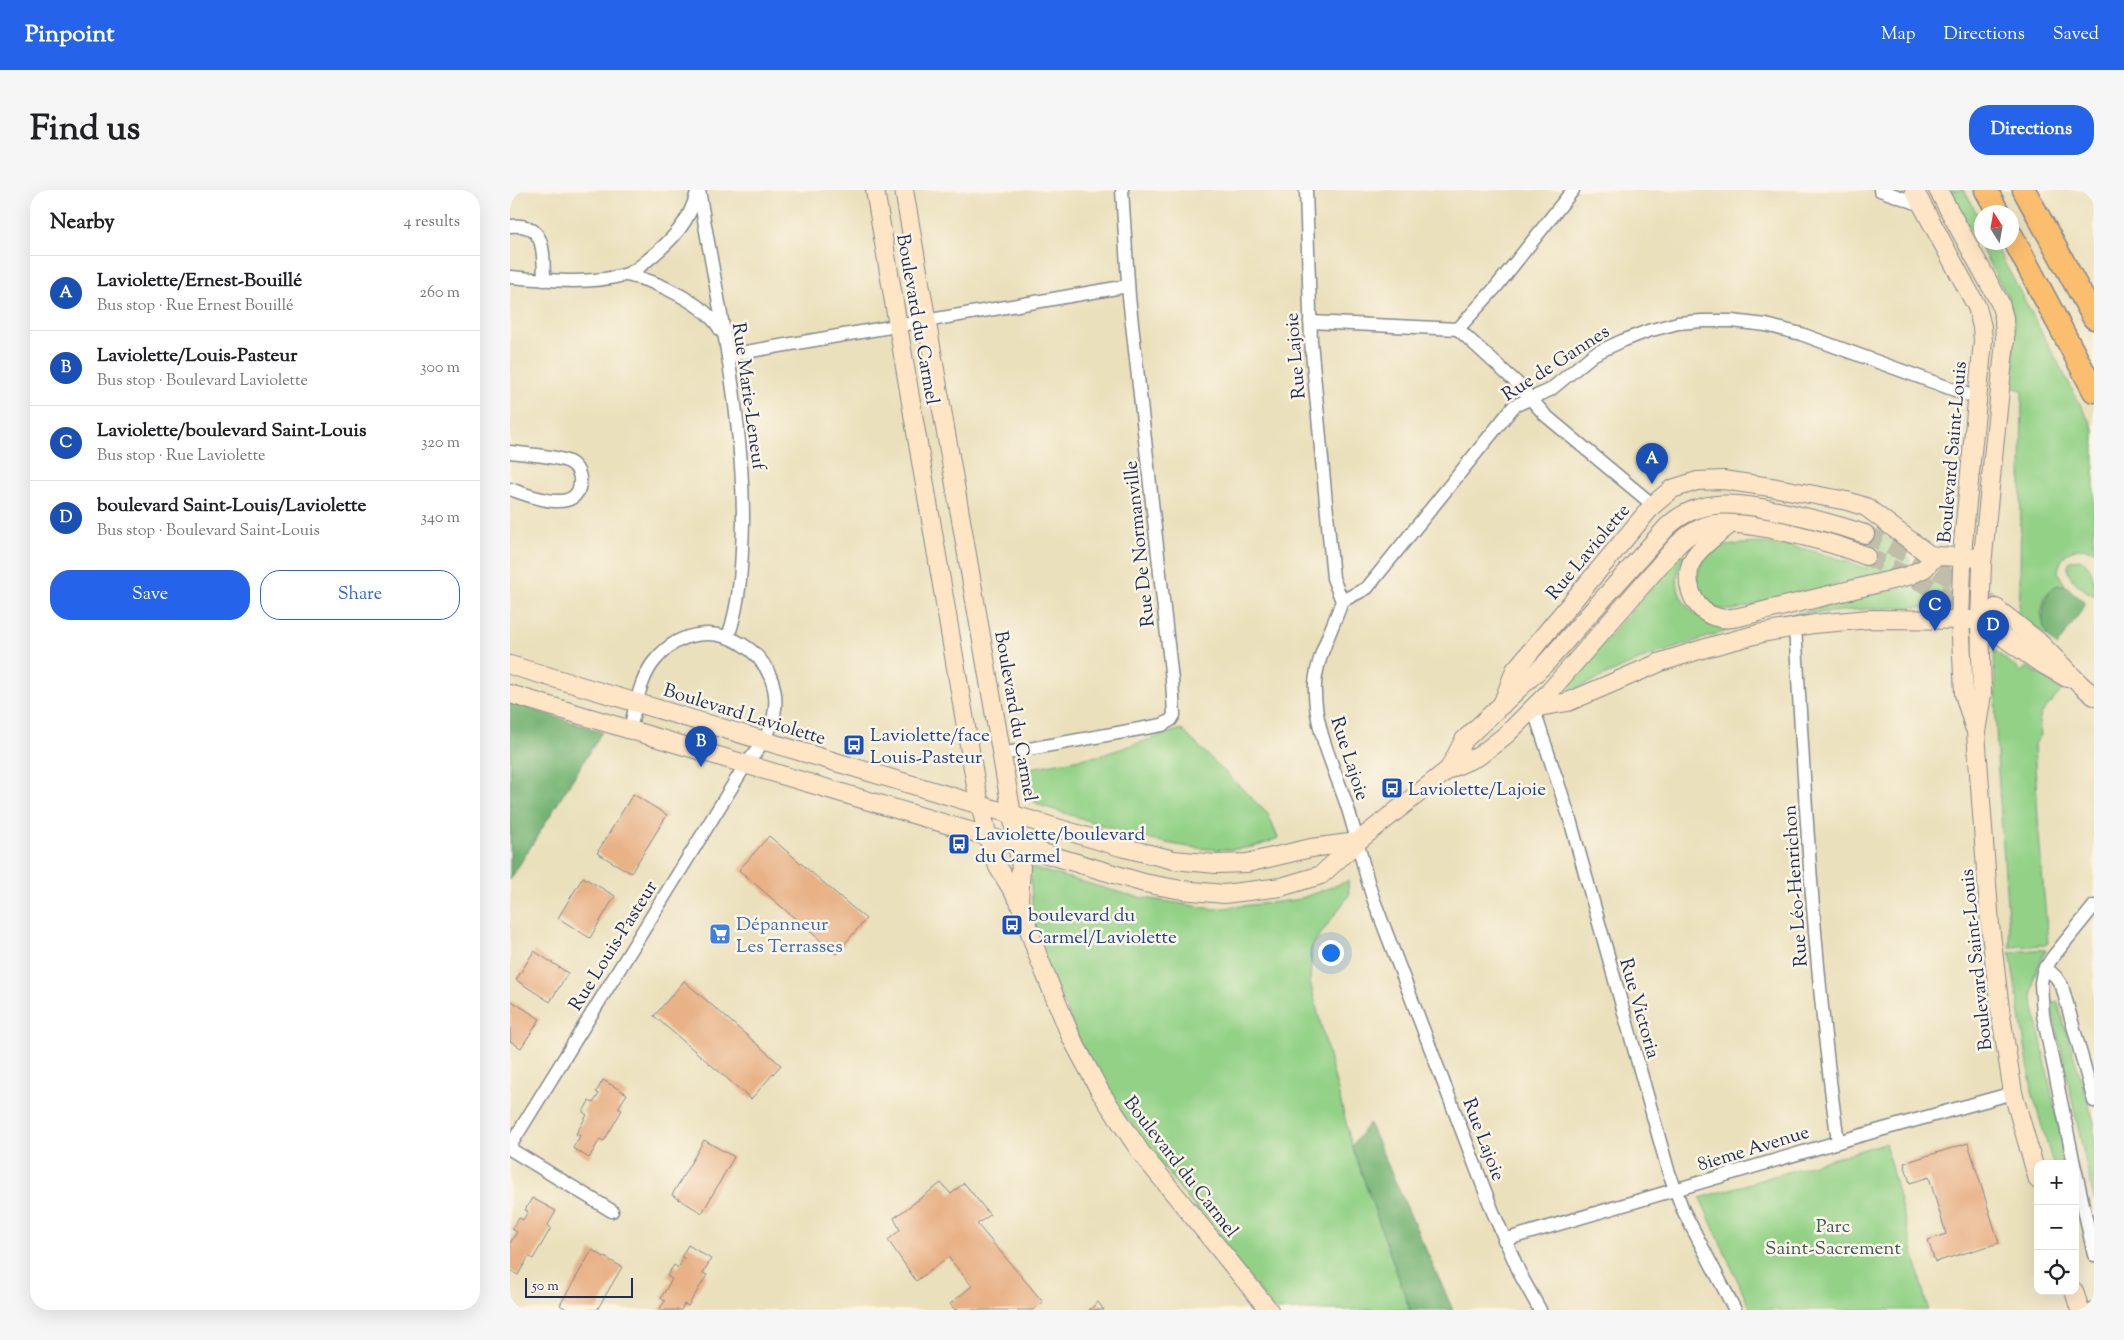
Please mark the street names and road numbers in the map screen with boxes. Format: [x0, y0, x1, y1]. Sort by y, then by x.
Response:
street label: Boulevard du Carmel [888, 232, 945, 407]
street label: Rue Lajoie [1279, 311, 1314, 400]
street label: Rue de Gannes [1497, 319, 1615, 409]
street label: Rue Marie-Leneuf [724, 321, 771, 473]
street label: Boulevard Saint-Louis [1932, 360, 1975, 544]
street label: Rue De Normanville [1118, 459, 1163, 628]
street label: Rue Laviolette [1541, 499, 1637, 607]
street label: Boulevard du Carmel [986, 629, 1043, 804]
street label: Boulevard Laviolette [661, 677, 829, 749]
street label: Rue Lajoie [1322, 713, 1375, 804]
street label: Rue Léo-Henrichon [1777, 804, 1816, 968]
street label: Boulevard Saint-Louis [1955, 868, 2000, 1052]
street label: Rue Louis-Pasteur [563, 876, 665, 1017]
street label: Rue Victoria [1611, 955, 1666, 1062]
street label: Boulevard du Carmel [1116, 1091, 1244, 1244]
street label: Rue Lajoie [1455, 1095, 1511, 1185]
street label: 8ieme Avenue [1695, 1120, 1813, 1179]

